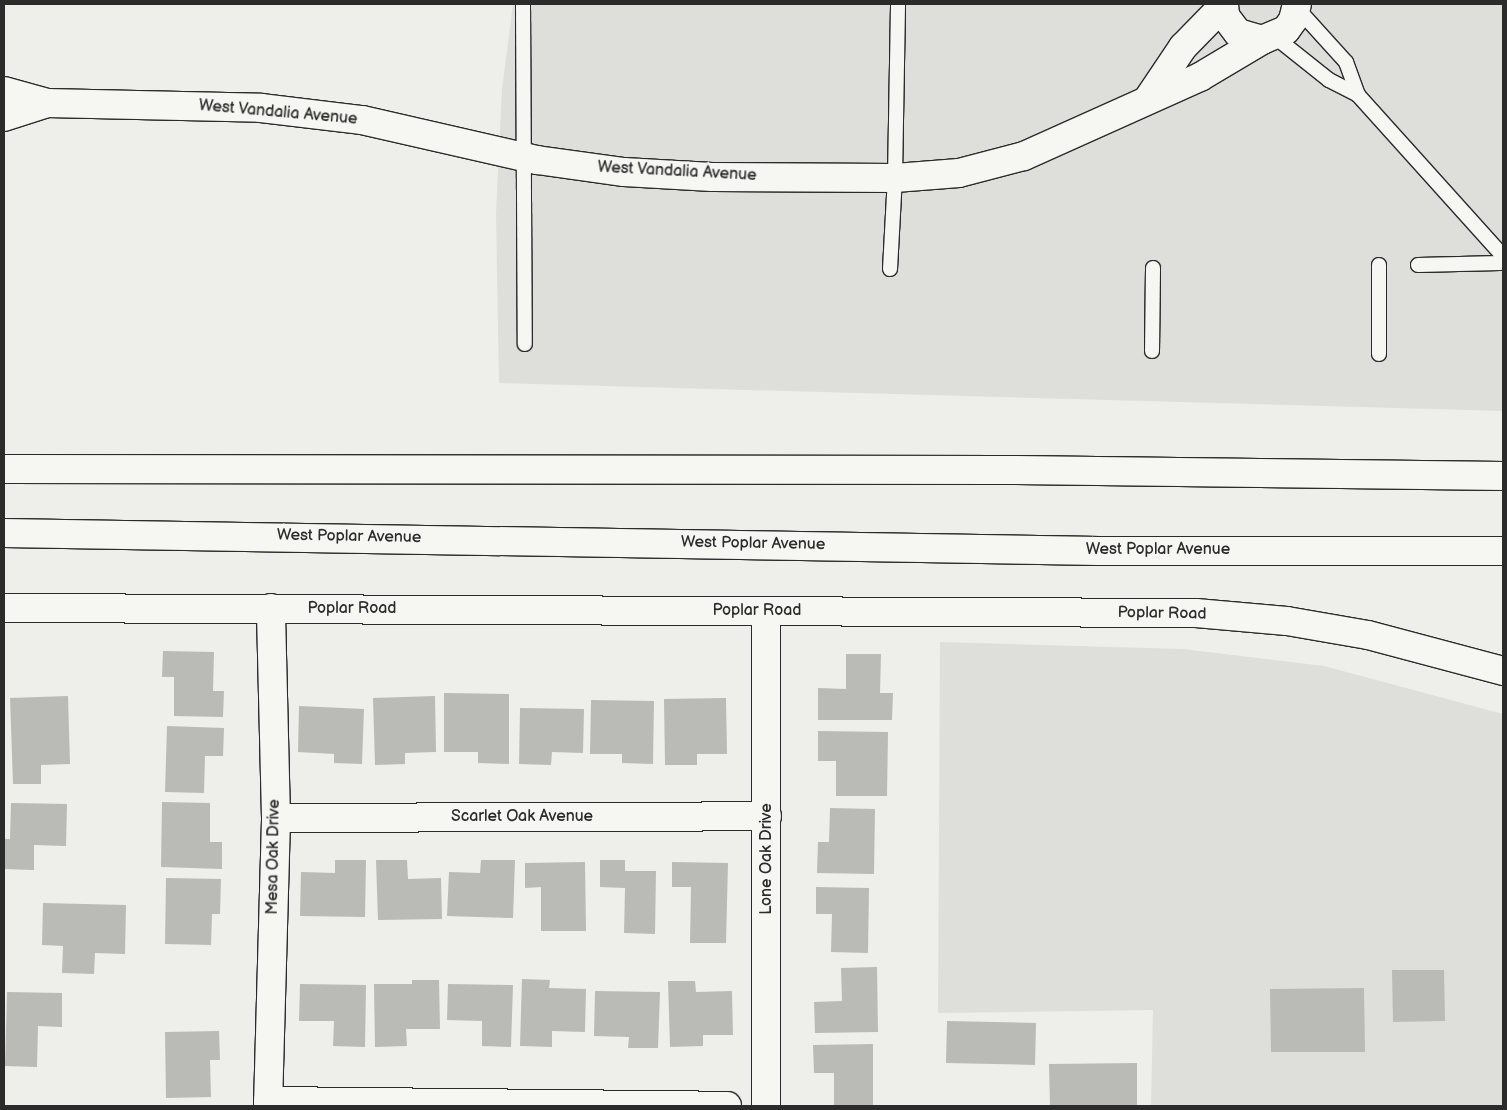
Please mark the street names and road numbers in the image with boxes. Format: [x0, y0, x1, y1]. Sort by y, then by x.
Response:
street label: West Vandalia Avenue [198, 96, 358, 130]
street label: West Vandalia Avenue [597, 158, 757, 186]
street label: West Poplar Avenue [277, 526, 421, 548]
street label: West Poplar Avenue [681, 533, 825, 555]
street label: West Poplar Avenue [1086, 540, 1230, 560]
street label: Poplar Road [307, 599, 397, 619]
street label: Poplar Road [712, 601, 802, 621]
street label: Poplar Road [1117, 604, 1207, 624]
street label: Mesa Oak Drive [263, 799, 285, 915]
street label: Lone Oak Drive [757, 803, 777, 915]
street label: Scarlet Oak Avenue [451, 807, 593, 827]

